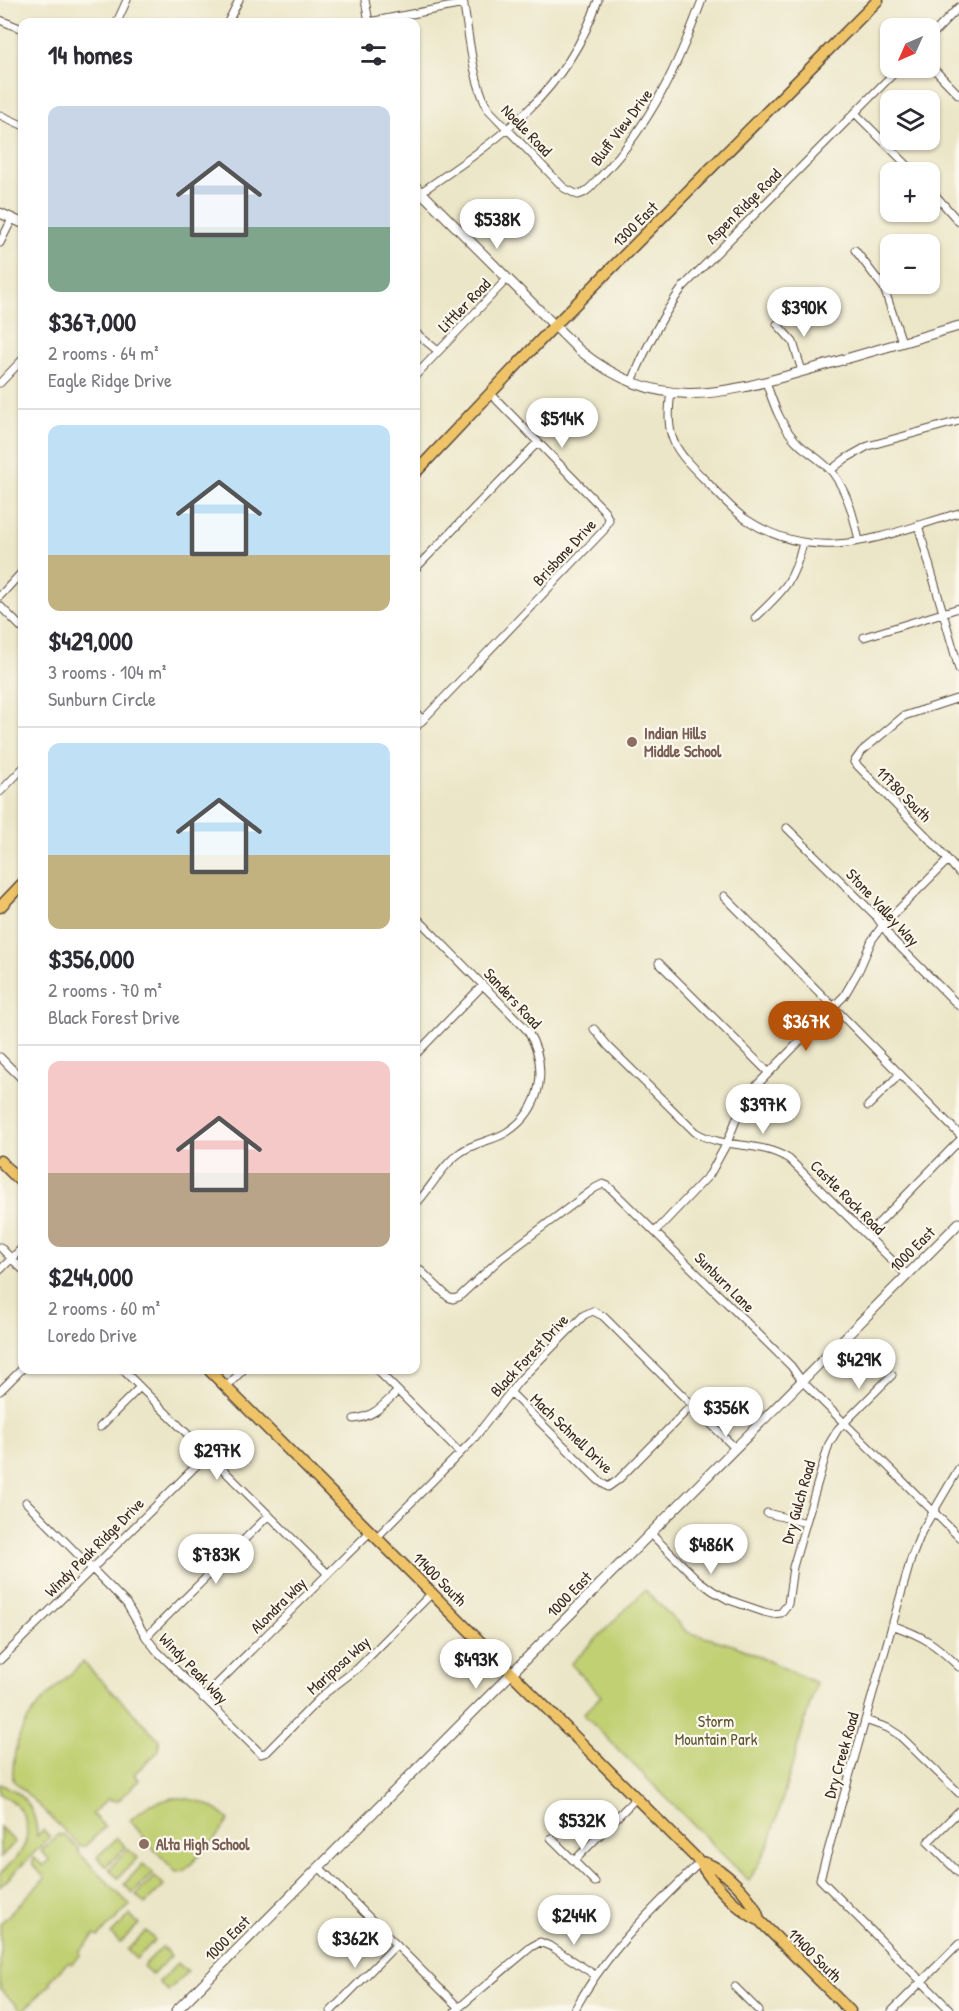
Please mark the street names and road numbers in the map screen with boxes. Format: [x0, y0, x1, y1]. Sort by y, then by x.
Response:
street label: Bluff View Drive [585, 84, 658, 170]
street label: Noelle Road [497, 99, 557, 161]
street label: Aspen Ridge Road [700, 163, 786, 249]
street label: 1300 East [607, 196, 663, 252]
street label: Littler Road [433, 273, 495, 337]
street label: Brisbane Drive [527, 513, 601, 590]
street label: 11780 South [872, 762, 937, 827]
street label: Stone Valley Way [841, 863, 925, 951]
street label: Sanders Road [479, 963, 547, 1033]
street label: Castle Rock Road [806, 1155, 890, 1239]
street label: 1000 East [884, 1221, 940, 1277]
street label: Sunburn Lane [690, 1247, 760, 1317]
street label: Black Forest Drive [485, 1308, 573, 1401]
street label: Mach Schnell Drive [526, 1388, 619, 1478]
street label: Dry Gulch Road [776, 1458, 820, 1546]
street label: Windy Peak Ridge Drive [39, 1492, 149, 1602]
street label: 11400 South [408, 1547, 472, 1611]
street label: 1000 East [542, 1566, 597, 1622]
street label: Alondra Way [245, 1572, 311, 1638]
street label: Windy Peak Way [155, 1628, 234, 1709]
street label: Mariposa Way [302, 1631, 374, 1699]
street label: Dry Creek Road [818, 1709, 864, 1801]
street label: 1000 East [199, 1910, 255, 1966]
street label: 11400 South [783, 1923, 847, 1987]

